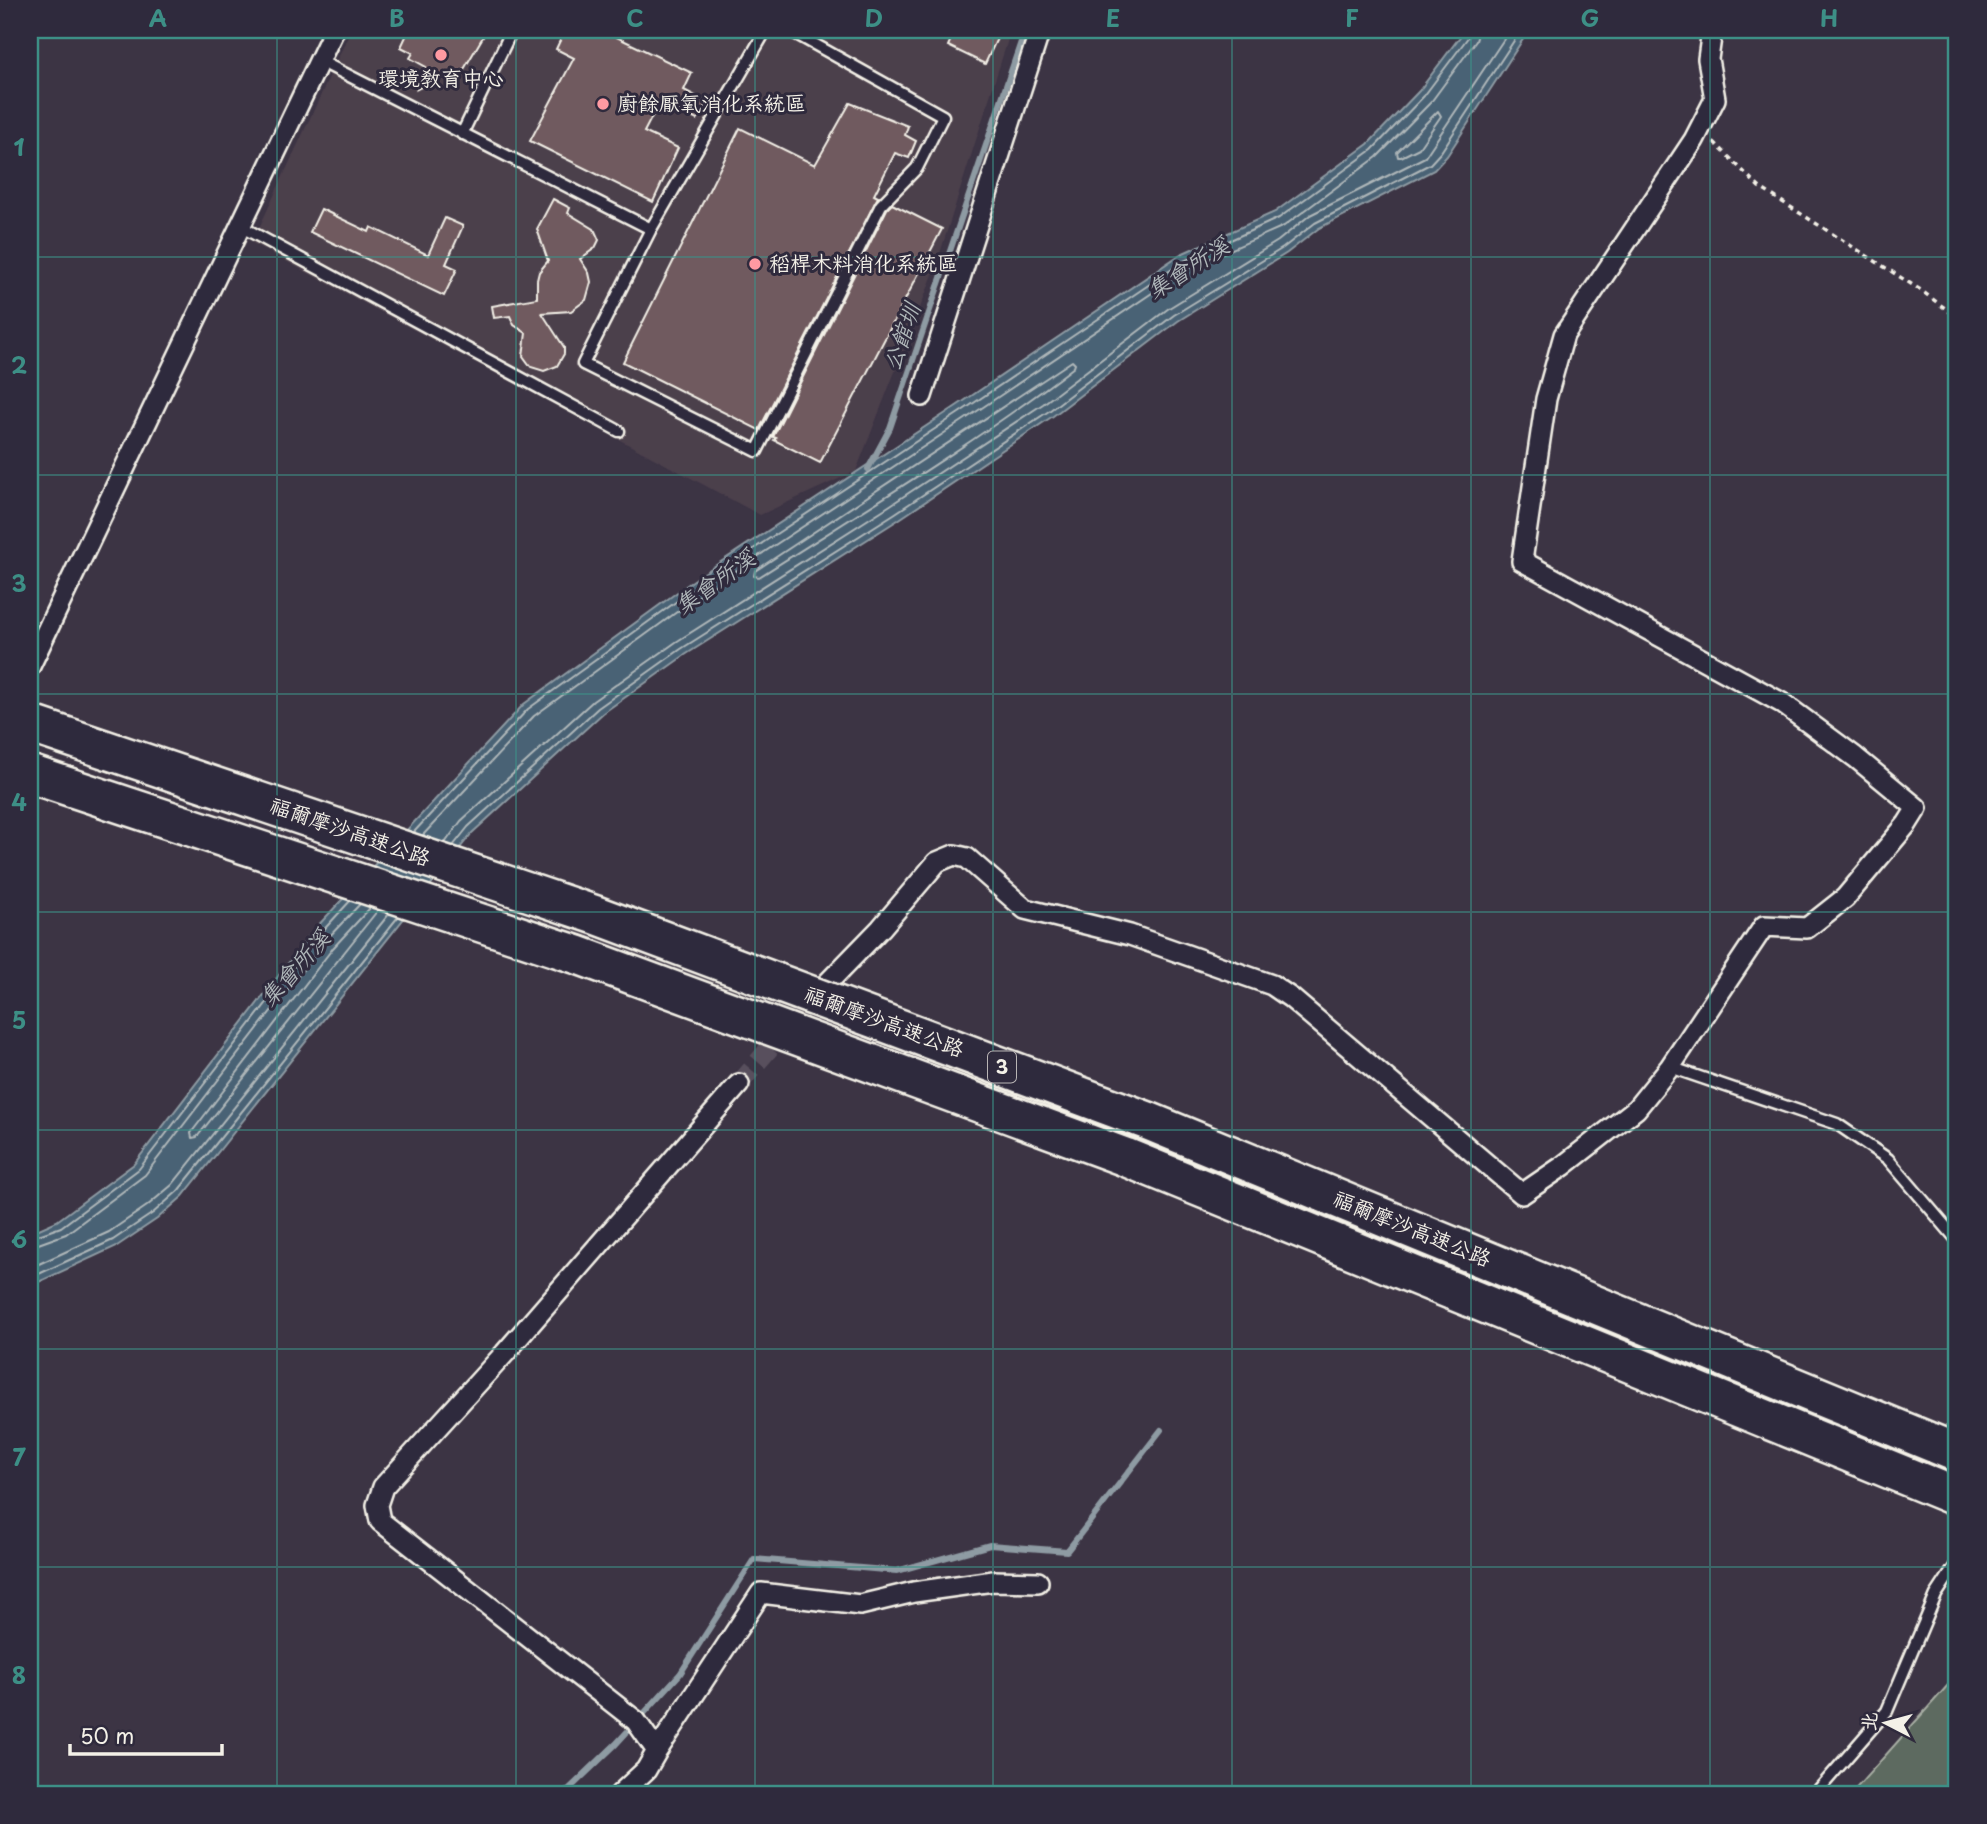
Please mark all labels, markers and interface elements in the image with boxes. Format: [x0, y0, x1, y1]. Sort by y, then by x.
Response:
text: A [149, 0, 167, 35]
text: B [389, 0, 405, 35]
text: C [626, 0, 644, 35]
text: D [865, 0, 883, 35]
text: E [1106, 0, 1120, 35]
text: F [1345, 0, 1359, 35]
text: G [1581, 0, 1599, 35]
text: H [1820, 0, 1838, 35]
marker: 環境教育中心 [433, 47, 449, 63]
place label: 環境教育中心 [378, 61, 504, 93]
place label: 廚餘厭氧消化系統區 [617, 86, 806, 118]
marker: 廚餘厭氧消化系統區 [595, 96, 611, 112]
text: 1 [14, 129, 25, 164]
water label: 集會所溪 [1139, 226, 1237, 306]
place label: 稻桿木料消化系統區 [769, 246, 958, 278]
marker: 稻桿木料消化系統區 [747, 256, 763, 272]
water label: 公館圳 [873, 295, 929, 375]
text: 2 [11, 347, 27, 382]
water label: 集會所溪 [667, 538, 763, 622]
text: 3 [11, 565, 27, 600]
text: 4 [11, 784, 27, 819]
street label: 福爾摩沙高速公路 [266, 788, 435, 873]
water label: 集會所溪 [250, 919, 339, 1013]
street label: 福爾摩沙高速公路 [800, 976, 969, 1064]
text: 5 [12, 1002, 26, 1037]
road number: 3 [988, 1051, 1016, 1082]
street label: 福爾摩沙高速公路 [1329, 1181, 1497, 1273]
text: 6 [11, 1221, 27, 1256]
text: 7 [12, 1439, 26, 1474]
text: 8 [12, 1657, 26, 1692]
north arrow [1850, 1688, 1920, 1758]
text: 北 [1853, 1710, 1883, 1732]
scale bar [70, 1712, 222, 1756]
text: 50 m [80, 1719, 134, 1751]

